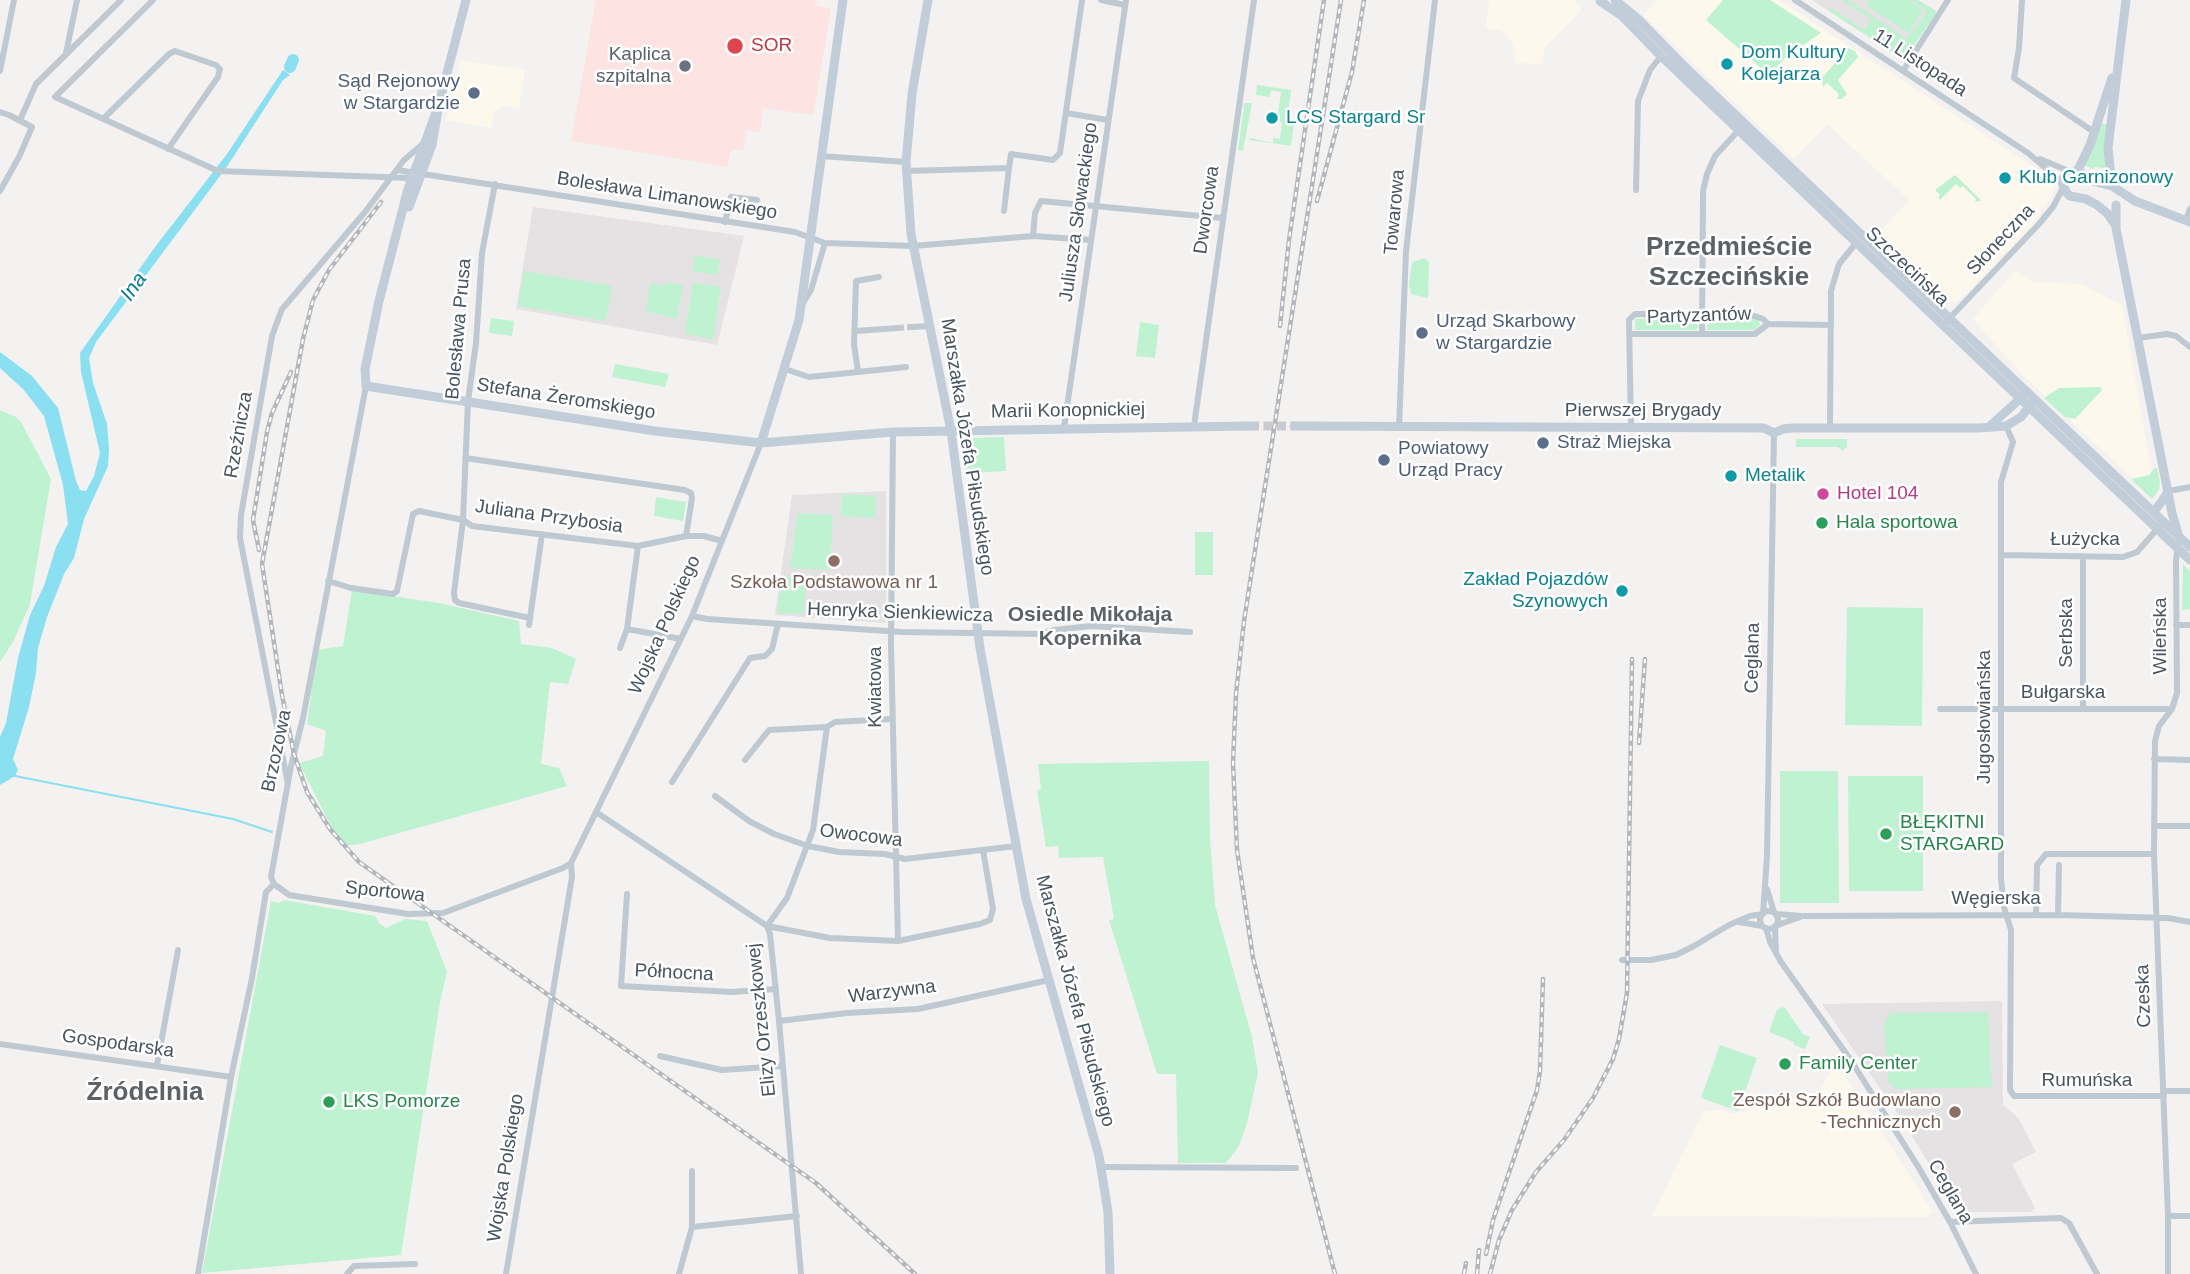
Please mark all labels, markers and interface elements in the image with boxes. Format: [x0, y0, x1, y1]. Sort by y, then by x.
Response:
street label: 11 Listopada [1869, 24, 1971, 102]
place label: SOR [751, 35, 792, 57]
marker: SOR [725, 36, 745, 56]
place label: Dom Kultury Kolejarza [1741, 42, 1846, 86]
place label: Kaplica szpitalna [596, 44, 671, 88]
marker: Dom Kultury Kolejarza [1719, 56, 1735, 72]
marker: Kaplica szpitalna [677, 58, 693, 74]
place label: Sąd Rejonowy w Stargardzie [337, 71, 460, 115]
marker: Sąd Rejonowy w Stargardzie [466, 85, 482, 101]
place label: LCS Stargard Sr [1286, 107, 1425, 129]
marker: LCS Stargard Sr [1264, 110, 1280, 126]
street label: Juliusza Słowackiego [1055, 121, 1103, 303]
street label: Dworcowa [1190, 164, 1224, 256]
street label: Bolesława Limanowskiego [555, 167, 779, 225]
place label: Klub Garnizonowy [2019, 167, 2173, 189]
street label: Towarowa [1380, 168, 1410, 256]
marker: Klub Garnizonowy [1997, 170, 2013, 186]
street label: Słoneczna [1962, 200, 2040, 280]
street label: Szczecińska [1861, 223, 1953, 311]
district label: Przedmieście Szczecińskie [1646, 232, 1812, 294]
street label: Bolesława Prusa [441, 258, 477, 400]
water label: Ina [115, 268, 153, 306]
street label: Partyzantów [1646, 303, 1752, 329]
place label: Urząd Skarbowy w Stargardzie [1436, 311, 1575, 355]
street label: Marszałka Józefa Piłsudskiego [935, 317, 999, 577]
marker: Urząd Skarbowy w Stargardzie [1414, 325, 1430, 341]
street label: Stefana Żeromskiego [475, 374, 657, 424]
street label: Rzeźnicza [220, 390, 258, 480]
street label: Marii Konopnickiej [991, 398, 1145, 424]
street label: Pierwszej Brygady [1565, 400, 1721, 422]
place label: Straż Miejska [1557, 432, 1671, 454]
marker: Straż Miejska [1535, 435, 1551, 451]
place label: Powiatowy Urząd Pracy [1398, 438, 1503, 482]
marker: Powiatowy Urząd Pracy [1376, 452, 1392, 468]
place label: Metalik [1745, 465, 1805, 487]
marker: Metalik [1723, 468, 1739, 484]
place label: Hotel 104 [1837, 483, 1918, 505]
marker: Hotel 104 [1815, 486, 1831, 502]
street label: Juliana Przybosia [474, 495, 624, 539]
place label: Hala sportowa [1836, 512, 1957, 534]
marker: Hala sportowa [1814, 515, 1830, 531]
street label: Łużycka [2050, 529, 2120, 551]
street label: Wojska Polskiego [624, 552, 706, 698]
marker: Szkoła Podstawowa nr 1 [826, 553, 842, 569]
place label: Zakład Pojazdów Szynowych [1463, 569, 1608, 613]
place label: Szkoła Podstawowa nr 1 [730, 572, 938, 594]
marker: Zakład Pojazdów Szynowych [1614, 583, 1630, 599]
street label: Wileńska [2150, 597, 2172, 675]
street label: Henryka Sienkiewicza [807, 598, 993, 628]
street label: Serbska [2056, 598, 2078, 668]
district label: Osiedle Mikołaja Kopernika [1008, 602, 1172, 652]
street label: Ceglana [1741, 622, 1765, 694]
street label: Kwiatowa [865, 646, 887, 728]
street label: Jugosłowiańska [1974, 650, 1996, 784]
street label: Bułgarska [2021, 682, 2105, 704]
street label: Brzozowa [257, 708, 297, 794]
place label: BŁĘKITNI STARGARD [1900, 812, 2004, 856]
street label: Owocowa [818, 820, 904, 852]
marker: BŁĘKITNI STARGARD [1878, 826, 1894, 842]
street label: Marszałka Józefa Piłsudskiego [1030, 873, 1120, 1129]
street label: Sportowa [344, 876, 426, 908]
street label: Węgierska [1951, 888, 2041, 910]
street label: Elizy Orzeszkowej [743, 942, 781, 1098]
street label: Północna [634, 960, 714, 986]
street label: Czeska [2132, 964, 2156, 1028]
street label: Warzywna [847, 975, 937, 1009]
street label: Gospodarska [60, 1025, 176, 1063]
place label: Family Center [1799, 1053, 1917, 1075]
marker: Family Center [1777, 1056, 1793, 1072]
street label: Rumuńska [2042, 1070, 2132, 1092]
district label: Źródelnia [86, 1077, 204, 1109]
place label: Zespół Szkół Budowlano -Technicznych [1733, 1090, 1941, 1134]
place label: LKS Pomorze [343, 1091, 460, 1113]
street label: Wojska Polskiego [483, 1092, 529, 1244]
marker: LKS Pomorze [321, 1094, 337, 1110]
marker: Zespół Szkół Budowlano -Technicznych [1947, 1104, 1963, 1120]
street label: Ceglana [1922, 1156, 1978, 1228]

